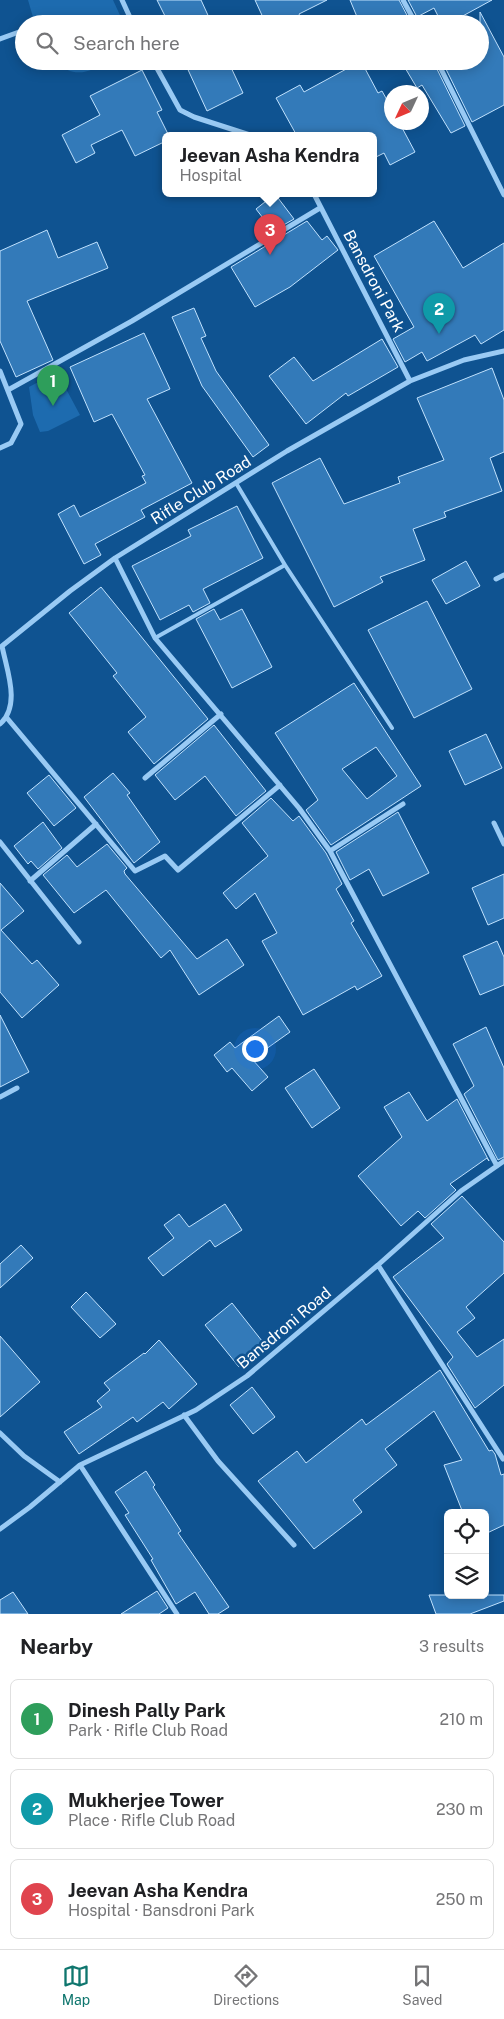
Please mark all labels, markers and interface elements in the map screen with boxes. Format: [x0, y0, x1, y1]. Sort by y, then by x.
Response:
search box [15, 15, 489, 70]
icon: search [33, 29, 61, 57]
text: Search here [73, 32, 180, 54]
north arrow [384, 85, 429, 130]
popup [162, 132, 377, 197]
text: Jeevan Asha Kendra [179, 144, 360, 166]
text: Hospital [179, 166, 242, 185]
pin: 3 [254, 214, 286, 255]
street label: Bansdroni Park [339, 227, 409, 335]
pin: 2 [423, 293, 455, 334]
pin: 1 [37, 365, 69, 406]
street label: Rifle Club Road [147, 452, 255, 528]
your location [242, 1036, 268, 1062]
street label: Bansdroni Road [233, 1283, 335, 1373]
map controls [444, 1509, 489, 1599]
button: locate [444, 1509, 489, 1554]
button: layers [444, 1554, 489, 1599]
text: Nearby [20, 1634, 93, 1659]
text: 3 results [419, 1637, 484, 1656]
text: Dinesh Pally Park [68, 1699, 226, 1721]
text: 1 [34, 1710, 40, 1729]
text: 210 m [439, 1710, 483, 1729]
text: Park · Rifle Club Road [68, 1721, 228, 1740]
text: Mukherjee Tower [68, 1789, 224, 1811]
text: 2 [32, 1800, 42, 1819]
text: 230 m [436, 1800, 483, 1819]
text: Place · Rifle Club Road [68, 1811, 235, 1830]
text: Jeevan Asha Kendra [68, 1879, 248, 1901]
text: 3 [32, 1890, 42, 1909]
text: 250 m [436, 1890, 483, 1909]
text: Hospital · Bansdroni Park [68, 1901, 255, 1920]
tab: Map [62, 1962, 90, 2008]
tab: Directions [213, 1962, 279, 2008]
tab: Saved [402, 1962, 442, 2008]

